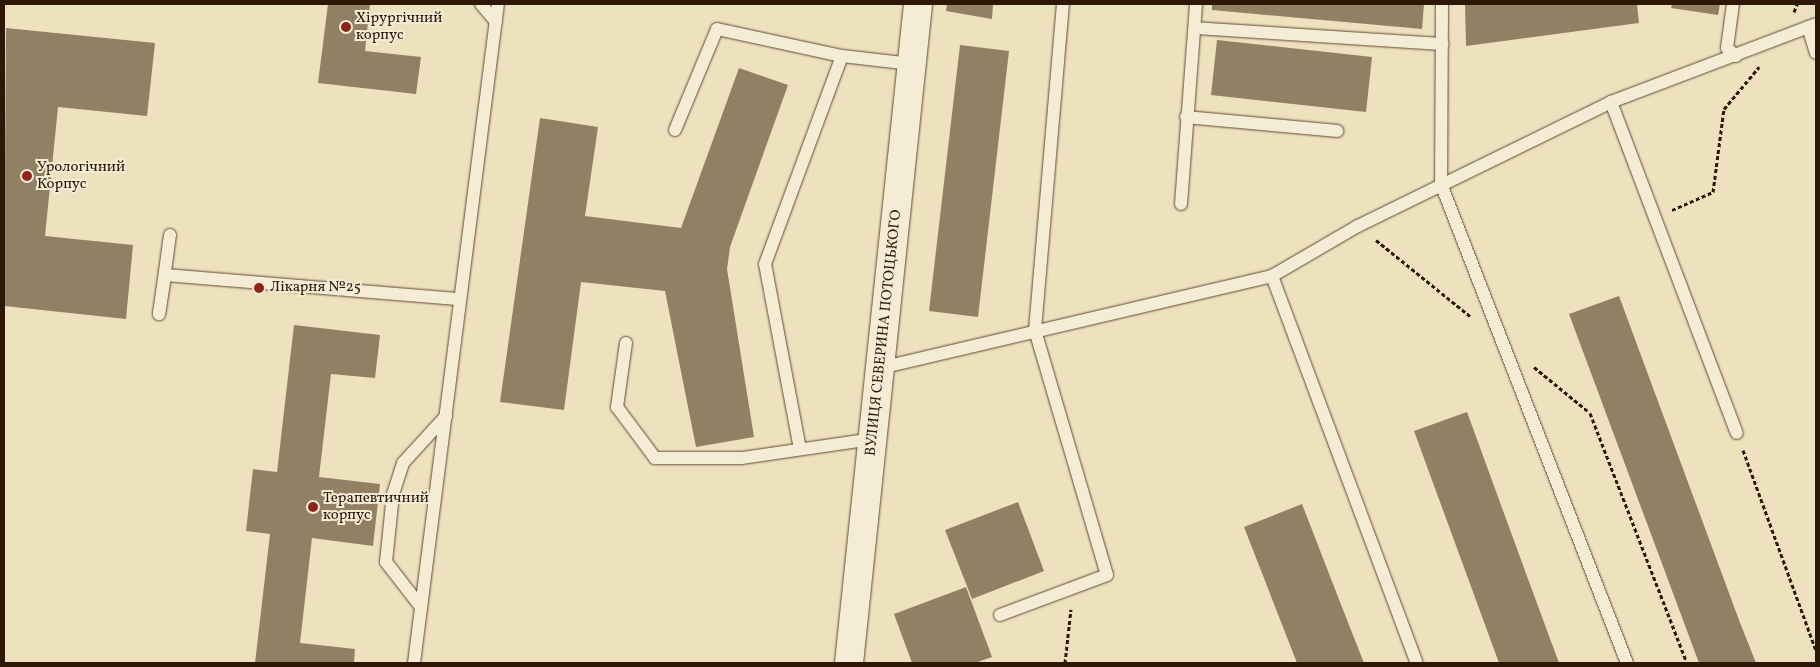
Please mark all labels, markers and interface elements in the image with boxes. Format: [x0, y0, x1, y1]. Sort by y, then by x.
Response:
place label: Хірургічний корпус [356, 9, 442, 44]
marker: Хірургічний корпус [340, 21, 352, 33]
place label: Урологічний Корпус [37, 158, 125, 193]
marker: Урологічний Корпус [21, 170, 33, 182]
street label: ВУЛИЦЯ СЕВЕРИНА ПОТОЦЬКОГО [862, 209, 906, 457]
place label: Лікарня №25 [270, 279, 361, 297]
marker: Лікарня №25 [252, 281, 266, 295]
place label: Терапевтичний корпус [323, 489, 429, 524]
marker: Терапевтичний корпус [307, 501, 319, 513]

